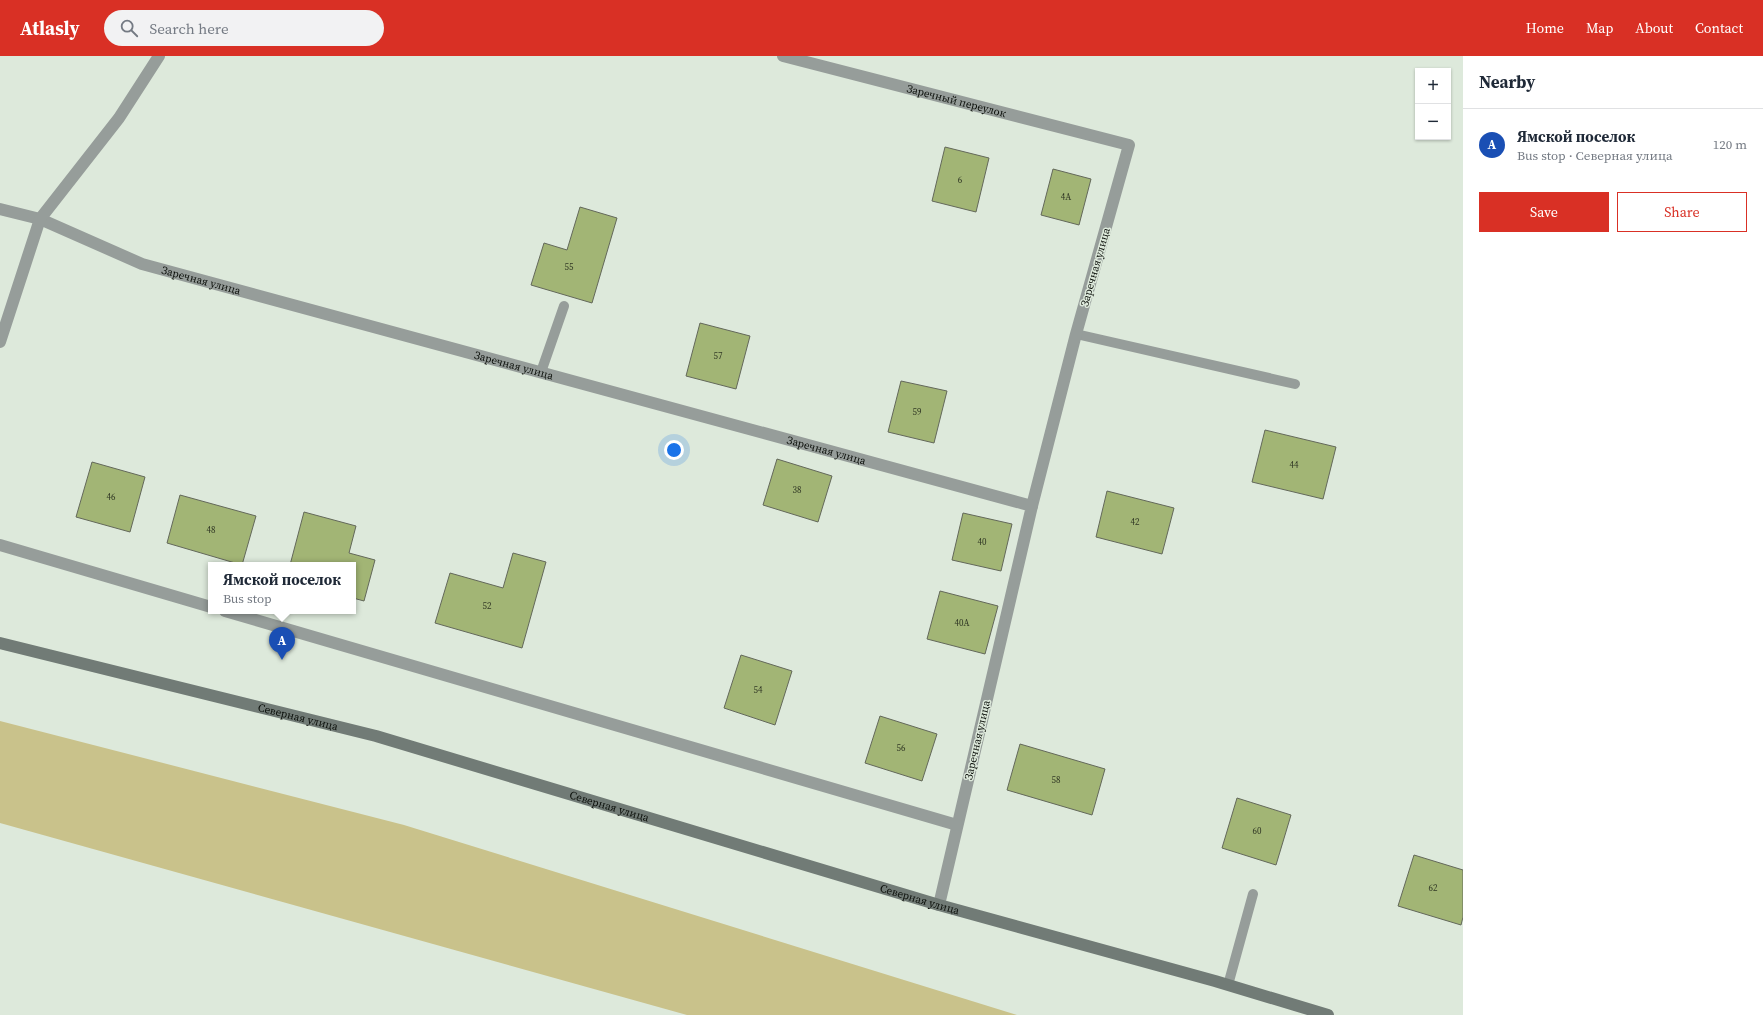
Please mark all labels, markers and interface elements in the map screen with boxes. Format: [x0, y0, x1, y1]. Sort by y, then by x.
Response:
search box [104, 10, 384, 46]
text: Atlasly [20, 15, 80, 41]
icon: search [118, 17, 140, 39]
text: Search here [150, 18, 229, 39]
text: Home [1526, 18, 1564, 38]
text: Map [1586, 18, 1613, 38]
text: About [1635, 18, 1673, 38]
text: Contact [1695, 18, 1743, 38]
map controls [1415, 68, 1451, 140]
button: + [1415, 68, 1451, 104]
text: Nearby [1479, 70, 1535, 94]
street label: Заречный переулок [905, 81, 1008, 121]
button: − [1415, 104, 1451, 140]
text: Ямской поселок [1517, 126, 1635, 147]
text: A [1488, 136, 1496, 153]
text: 120 m [1713, 136, 1747, 153]
text: Bus stop · Северная улица [1517, 147, 1673, 164]
house number: 6 [958, 174, 963, 186]
house number: 4А [1061, 191, 1071, 203]
button: Save [1479, 192, 1609, 232]
button: Share [1617, 192, 1747, 232]
street label: Заречная улица [1077, 226, 1114, 308]
house number: 55 [564, 261, 574, 273]
street label: Заречная улица [160, 263, 243, 299]
street label: Заречная улица [472, 348, 555, 384]
house number: 57 [713, 350, 723, 362]
house number: 59 [912, 406, 922, 418]
street label: Заречная улица [785, 433, 868, 469]
your location [664, 440, 684, 460]
house number: 44 [1289, 459, 1299, 471]
house number: 38 [792, 484, 802, 496]
house number: 46 [106, 491, 116, 503]
house number: 42 [1130, 516, 1140, 528]
house number: 48 [206, 524, 216, 536]
house number: 40 [977, 536, 987, 548]
popup [208, 562, 356, 614]
text: Ямской поселок [223, 569, 341, 590]
text: Bus stop [223, 590, 272, 607]
house number: 52 [482, 600, 492, 612]
house number: 40А [955, 617, 970, 629]
pin: A [269, 627, 295, 660]
house number: 54 [753, 684, 763, 696]
street label: Заречная улица [961, 698, 994, 781]
street label: Северная улица [256, 700, 340, 734]
house number: 56 [896, 742, 906, 754]
house number: 58 [1051, 774, 1061, 786]
street label: Северная улица [568, 788, 651, 826]
house number: 60 [1252, 825, 1262, 837]
street label: Северная улица [878, 881, 961, 918]
house number: 62 [1428, 882, 1438, 894]

